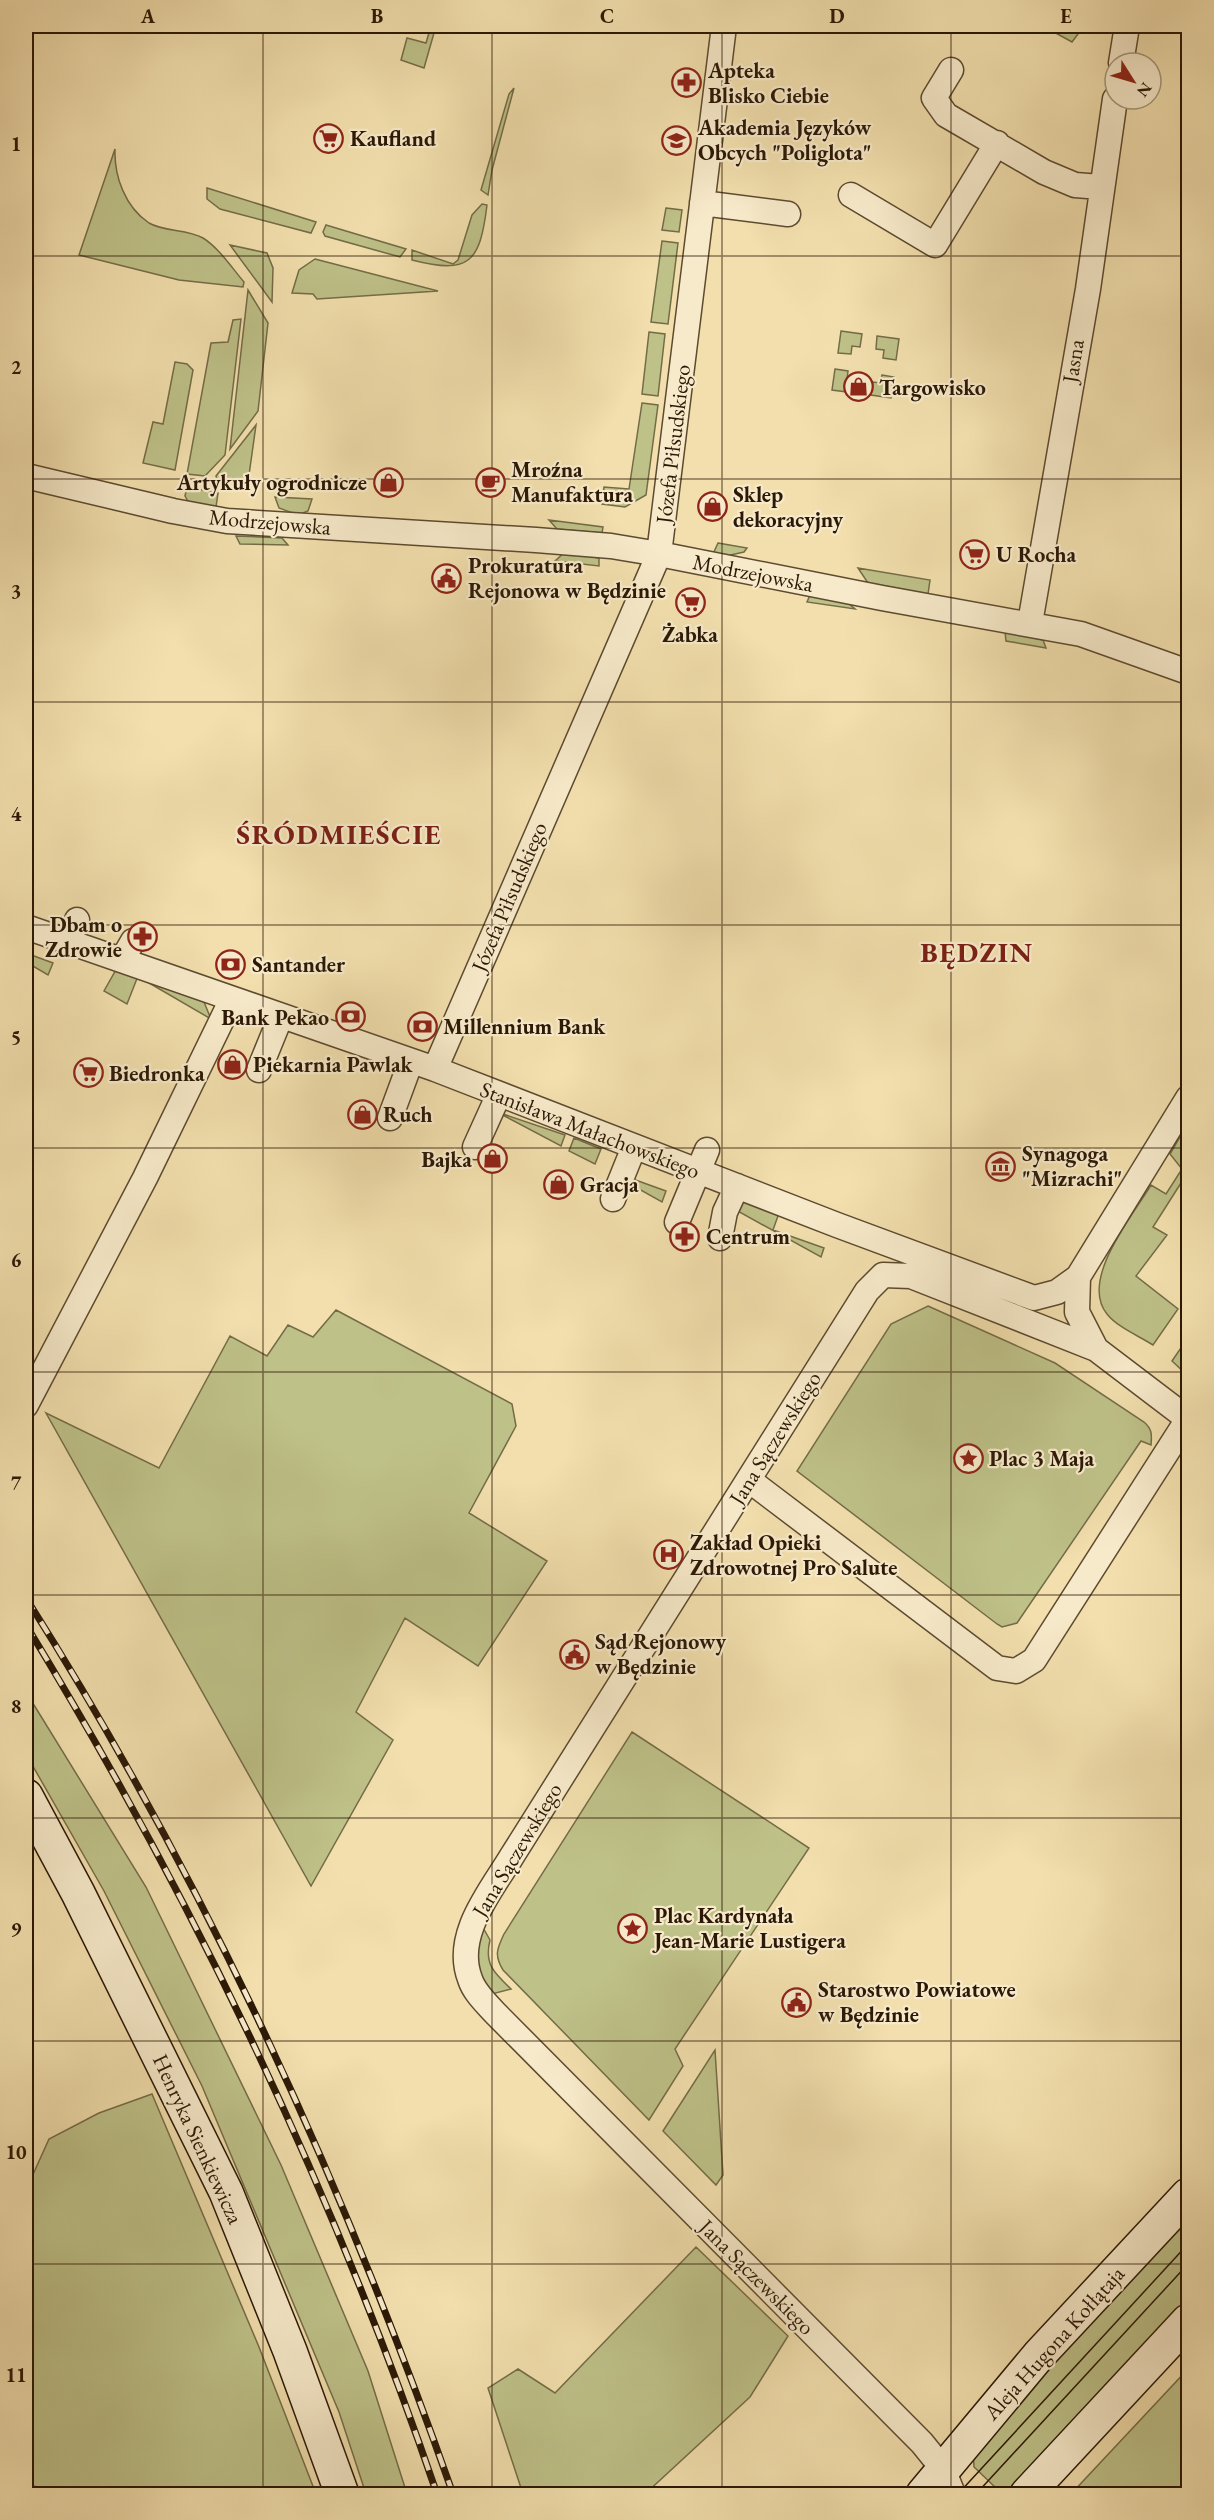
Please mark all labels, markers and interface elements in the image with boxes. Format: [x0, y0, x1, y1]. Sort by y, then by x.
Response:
text: A [140, 3, 156, 29]
text: B [371, 3, 383, 29]
text: C [600, 3, 614, 29]
text: D [829, 3, 845, 29]
text: E [1060, 3, 1072, 29]
north arrow [1103, 51, 1163, 111]
place label: Apteka Blisko Ciebie [707, 56, 829, 110]
pharmacy icon: Apteka Blisko Ciebie [671, 67, 703, 99]
text: N [1132, 78, 1157, 101]
place label: Akademia Języków Obcych "Poliglota" [697, 113, 872, 167]
supermarket icon: Kaufland [313, 122, 345, 154]
place label: Kaufland [350, 124, 436, 153]
school or university icon: Akademia Języków Obcych "Poliglota" [661, 124, 693, 156]
text: 1 [11, 131, 21, 157]
street label: Jasna [1055, 337, 1091, 387]
text: 2 [11, 354, 22, 380]
street label: Józefa Piłsudskiego [649, 363, 697, 527]
shop icon: Targowisko [842, 371, 874, 403]
place label: Targowisko [879, 373, 986, 402]
place label: Mroźna Manufaktura [511, 455, 634, 509]
shop icon: Artykuły ogrodnicze [372, 466, 404, 498]
cafe icon: Mroźna Manufaktura [474, 466, 506, 498]
place label: Artykuły ogrodnicze [176, 468, 367, 497]
place label: Sklep dekoracyjny [733, 480, 844, 534]
shop icon: Sklep dekoracyjny [696, 491, 728, 523]
street label: Modrzejowska [208, 502, 332, 542]
supermarket icon: U Rocha [959, 538, 991, 570]
place label: U Rocha [996, 540, 1077, 569]
street label: Modrzejowska [690, 547, 816, 599]
place label: Prokuratura Rejonowa w Będzinie [468, 551, 666, 605]
public building icon: Prokuratura Rejonowa w Będzinie [431, 562, 463, 594]
text: 3 [11, 578, 21, 604]
supermarket icon: Żabka [674, 586, 706, 618]
place label: Żabka [662, 620, 718, 649]
text: 4 [11, 801, 22, 827]
district label: ŚRÓDMIEŚCIE [236, 816, 442, 852]
street label: Józefa Piłsudskiego [464, 818, 554, 978]
place label: Dbam o Zdrowie [45, 910, 122, 964]
pharmacy icon: Dbam o Zdrowie [127, 921, 159, 953]
district label: BĘDZIN [920, 934, 1034, 970]
bank icon: Santander [215, 948, 247, 980]
place label: Santander [252, 950, 346, 979]
bank icon: Bank Pekao [334, 1001, 366, 1033]
place label: Bank Pekao [221, 1003, 329, 1032]
bank icon: Millennium Bank [406, 1010, 438, 1042]
place label: Millennium Bank [443, 1012, 606, 1041]
text: 5 [11, 1024, 21, 1050]
shop icon: Piekarnia Pawlak [216, 1048, 248, 1080]
place label: Piekarnia Pawlak [253, 1050, 414, 1079]
supermarket icon: Biedronka [72, 1057, 104, 1089]
place label: Biedronka [109, 1059, 205, 1088]
street label: Stanisława Małachowskiego [476, 1075, 704, 1185]
shop icon: Ruch [346, 1098, 378, 1130]
place label: Ruch [383, 1100, 433, 1129]
place label: Synagoga "Mizrachi" [1022, 1139, 1122, 1193]
shop icon: Bajka [477, 1143, 509, 1175]
place label: Bajka [421, 1145, 472, 1174]
museum icon: Synagoga "Mizrachi" [985, 1150, 1017, 1182]
shop icon: Gracja [543, 1168, 575, 1200]
place label: Gracja [580, 1170, 639, 1199]
pharmacy icon: Centrum [669, 1220, 701, 1252]
place label: Centrum [706, 1222, 790, 1251]
text: 6 [11, 1247, 22, 1273]
street label: Jana Sączewskiego [721, 1366, 828, 1512]
place icon: Plac 3 Maja [952, 1442, 984, 1474]
place label: Plac 3 Maja [989, 1444, 1095, 1473]
text: 7 [11, 1470, 22, 1496]
place label: Zakład Opieki Zdrowotnej Pro Salute [690, 1528, 897, 1582]
hospital icon: Zakład Opieki Zdrowotnej Pro Salute [653, 1539, 685, 1571]
place label: Sąd Rejonowy w Będzinie [595, 1627, 726, 1681]
public building icon: Sąd Rejonowy w Będzinie [558, 1638, 590, 1670]
text: 8 [11, 1693, 21, 1719]
street label: Jana Sączewskiego [464, 1777, 569, 1924]
place label: Plac Kardynała Jean-Marie Lustigera [652, 1901, 846, 1955]
place icon: Plac Kardynała Jean-Marie Lustigera [617, 1912, 649, 1944]
text: 9 [11, 1916, 22, 1942]
place label: Starostwo Powiatowe w Będzinie [818, 1975, 1016, 2029]
public building icon: Starostwo Powiatowe w Będzinie [781, 1986, 813, 2018]
street label: Henryka Sienkiewicza [146, 2049, 250, 2229]
text: 10 [5, 2139, 27, 2165]
street label: Jana Sączewskiego [691, 2211, 821, 2341]
street label: Aleja Hugona Kołłątaja [976, 2260, 1131, 2427]
text: 11 [5, 2362, 27, 2388]

